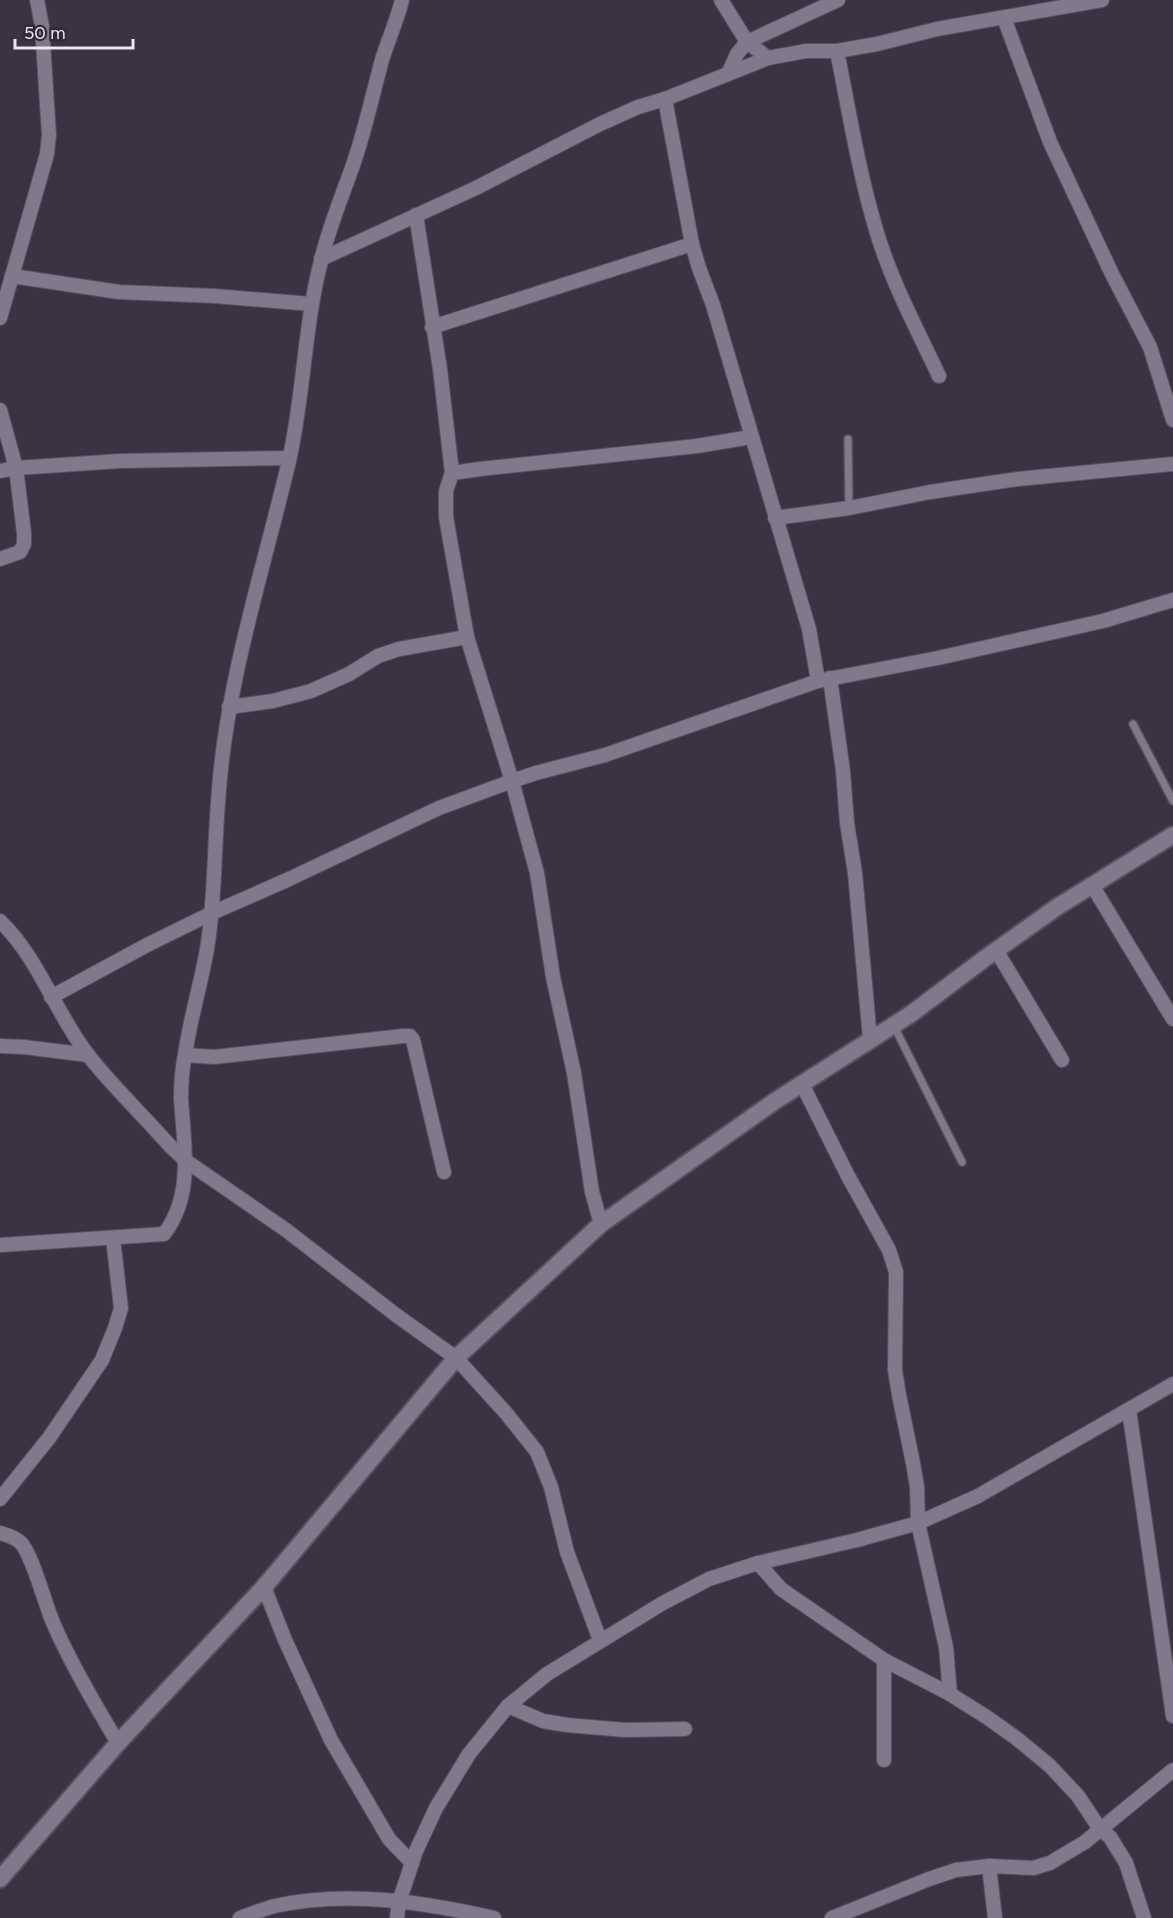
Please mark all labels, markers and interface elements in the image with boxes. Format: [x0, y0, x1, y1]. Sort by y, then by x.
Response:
scale bar [15, 12, 134, 50]
text: 50 m [24, 22, 66, 44]

